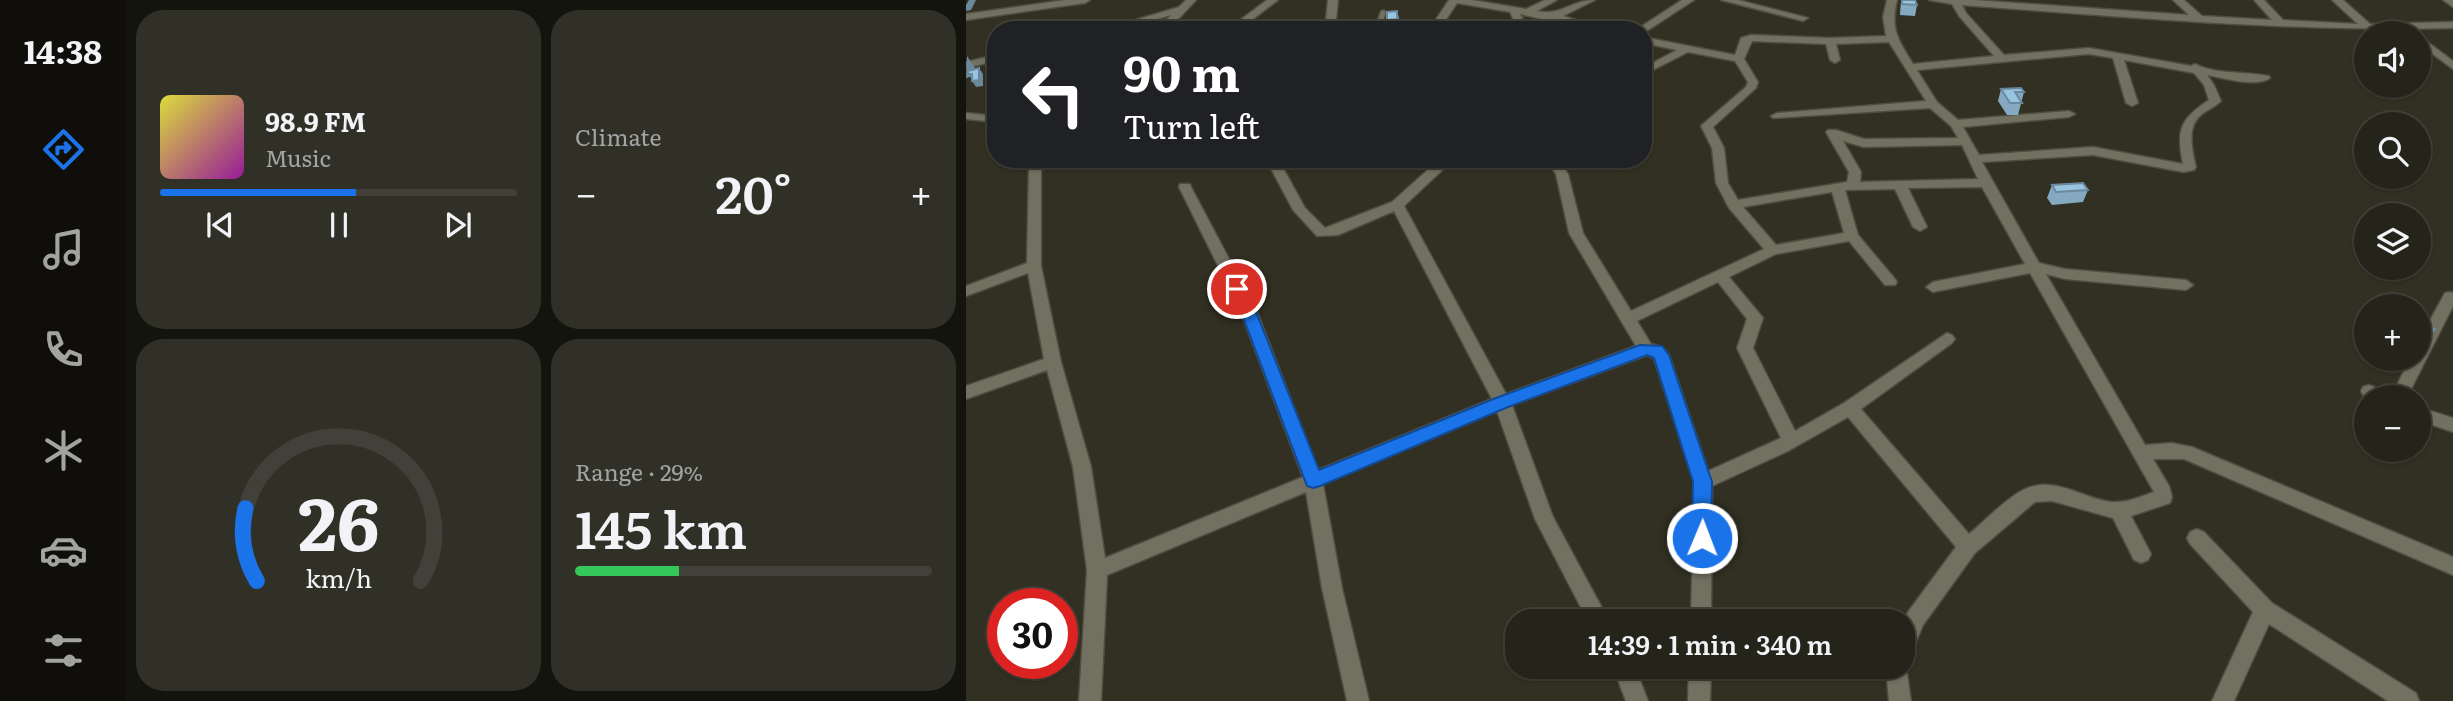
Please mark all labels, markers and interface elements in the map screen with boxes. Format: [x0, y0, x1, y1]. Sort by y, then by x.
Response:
map controls [2354, 21, 2431, 462]
button: sound [2354, 21, 2431, 98]
text: 14:38 [24, 26, 102, 74]
text: 90 m [1123, 34, 1240, 107]
icon: left [1008, 49, 1099, 140]
text: 98.9 FM [265, 101, 366, 140]
text: Turn left [1123, 101, 1260, 149]
button: search [2354, 112, 2431, 189]
text: Climate [575, 119, 661, 153]
icon: directions [39, 125, 88, 174]
text: Music [265, 140, 331, 174]
text: 20° [715, 153, 792, 230]
text: − [575, 163, 597, 220]
text: + [910, 163, 932, 220]
button: layers [2354, 203, 2431, 280]
icon: previous [201, 206, 239, 244]
icon: pause [320, 206, 358, 244]
icon: next [439, 206, 477, 244]
icon: music [39, 225, 88, 274]
pin [1207, 259, 1267, 319]
icon: arrive [1218, 270, 1256, 308]
button: + [2354, 294, 2431, 371]
icon: phone [39, 325, 88, 374]
button: − [2354, 385, 2431, 462]
icon: climate [39, 426, 88, 475]
text: Range · 29% [575, 454, 703, 488]
text: 26 [298, 465, 379, 573]
text: 145 km [575, 488, 747, 565]
position arrow [1665, 501, 1739, 575]
icon: car [39, 526, 88, 575]
text: km/h [305, 559, 372, 596]
speed limit sign: 30 [987, 588, 1078, 679]
text: 14:39 · 1 min · 340 m [1588, 624, 1832, 663]
icon: filters [39, 626, 88, 675]

